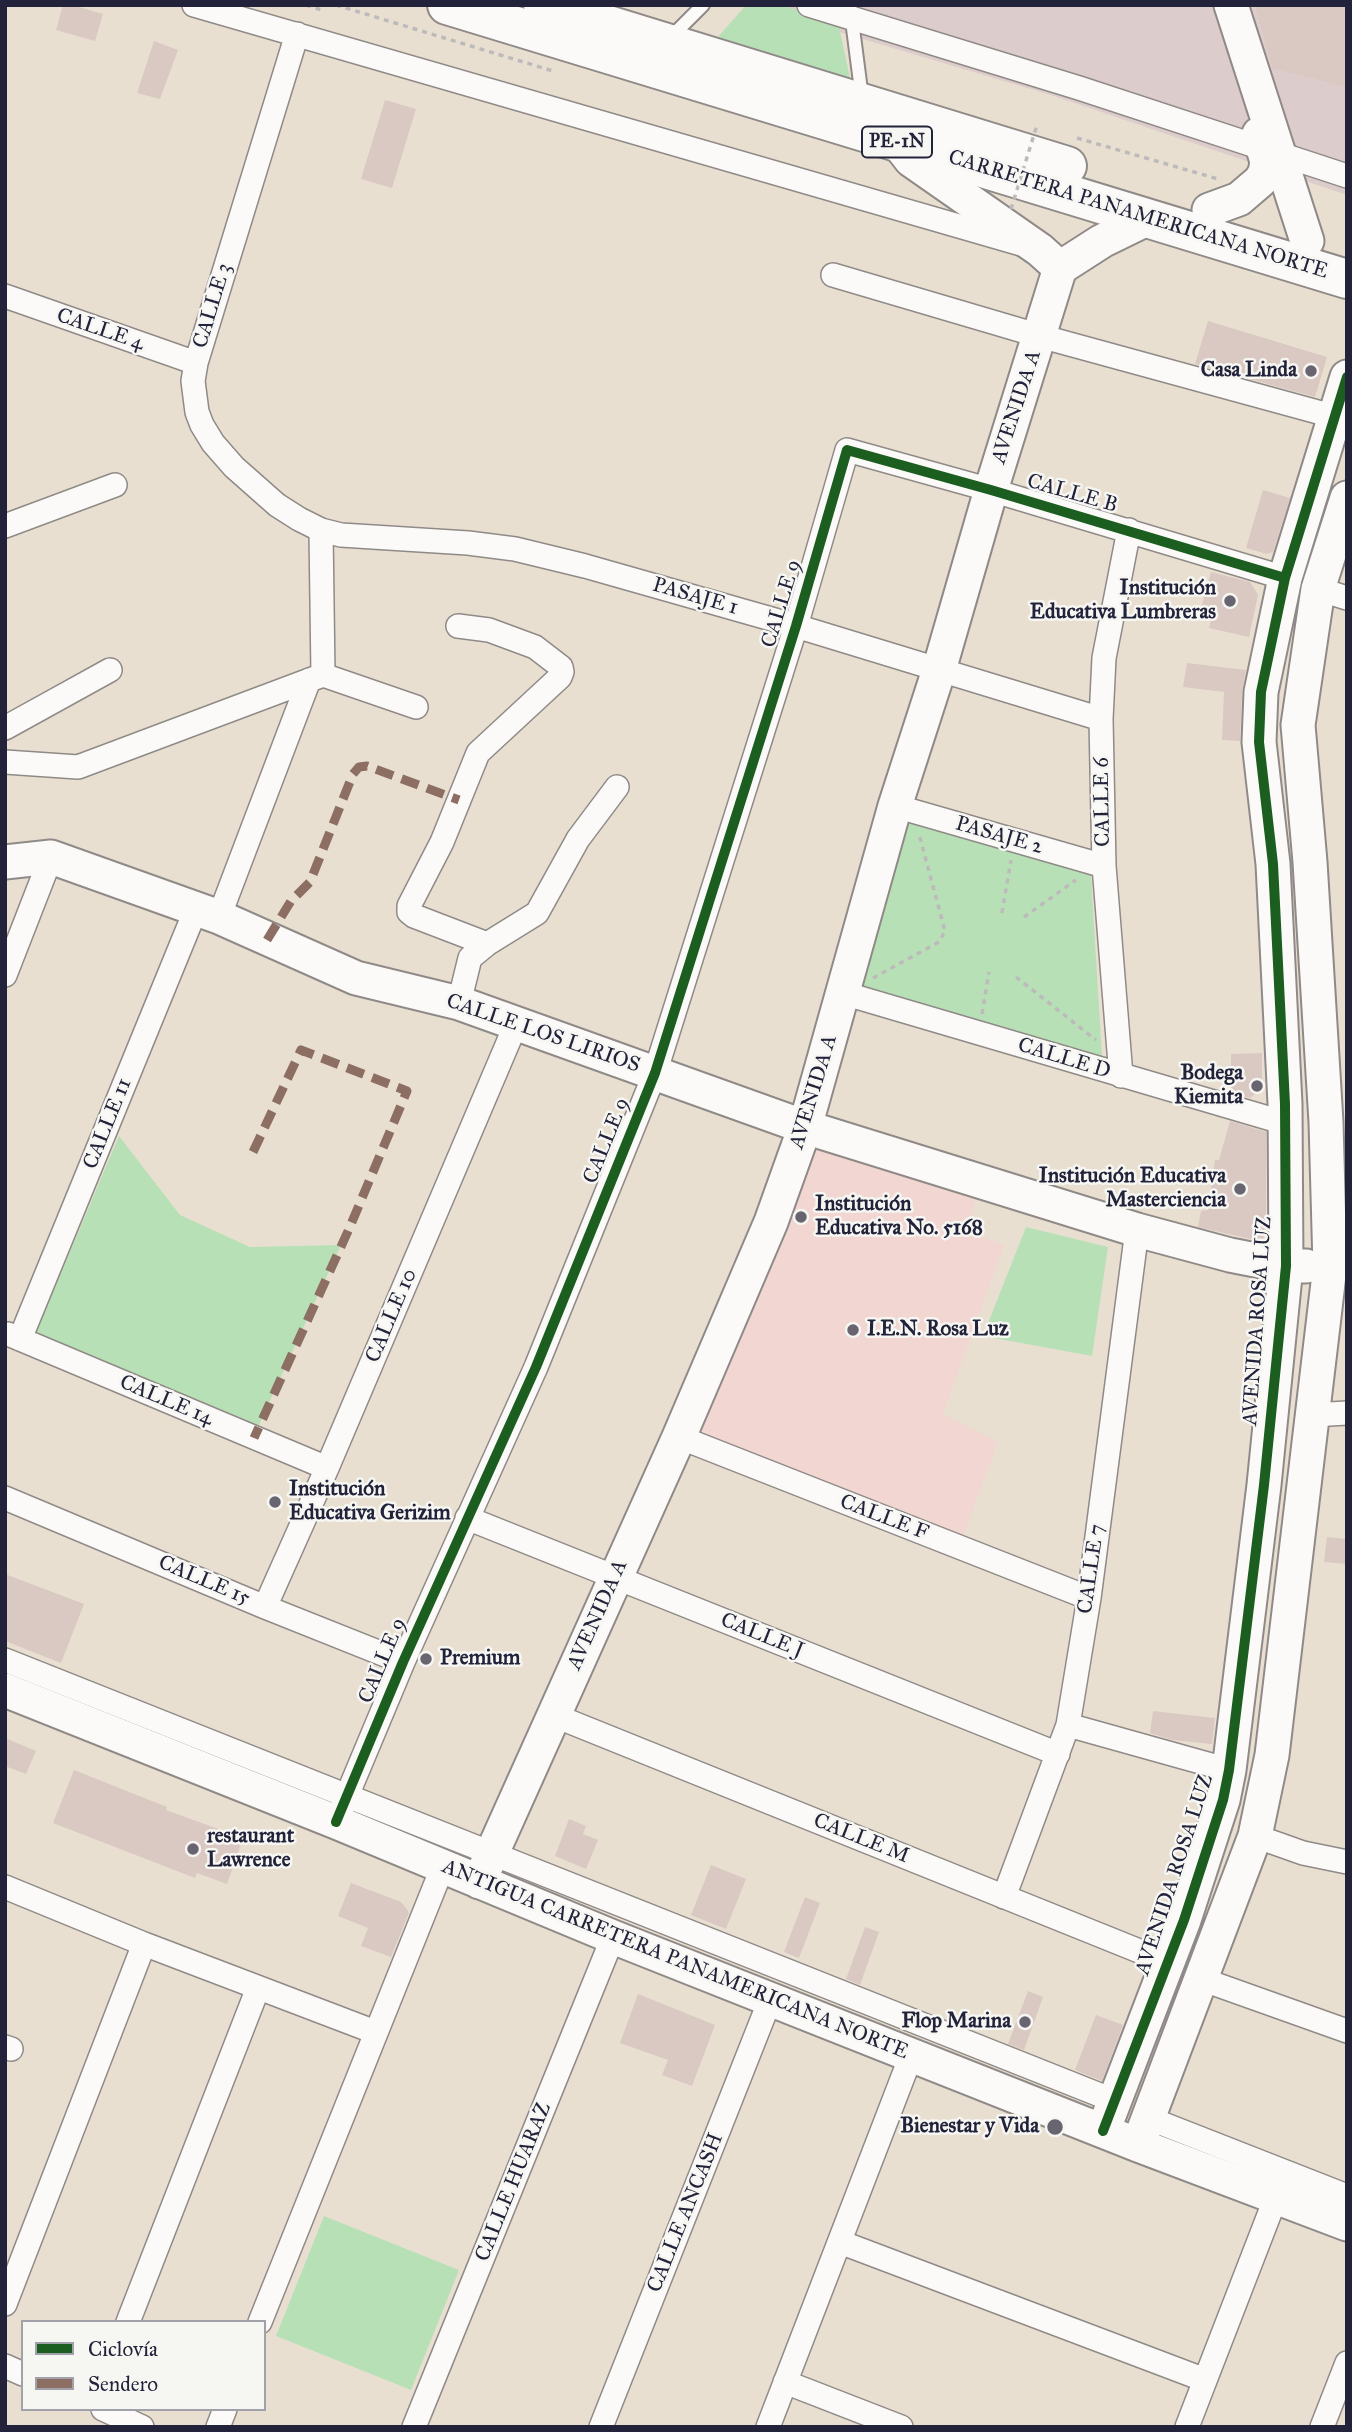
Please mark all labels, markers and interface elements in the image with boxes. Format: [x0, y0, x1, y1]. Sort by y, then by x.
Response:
road number: PE-1N [862, 126, 932, 158]
street label: CARRETERA PANAMERICANA NORTE [945, 145, 1331, 285]
street label: CALLE 3 [188, 261, 238, 351]
street label: CALLE 4 [53, 303, 147, 357]
street label: AVENIDA A [987, 347, 1047, 467]
place label: Casa Linda [1201, 358, 1297, 384]
marker: Casa Linda [1303, 363, 1319, 379]
street label: CALLE B [1024, 469, 1120, 519]
street label: CALLE 9 [757, 557, 807, 651]
street label: PASAJE 1 [649, 573, 741, 621]
place label: Institución Educativa Lumbreras [1030, 576, 1216, 626]
marker: Institución Educativa Lumbreras [1222, 593, 1238, 609]
street label: CALLE 6 [1090, 757, 1116, 847]
street label: PASAJE 2 [952, 812, 1046, 860]
street label: CALLE LOS LIRIOS [443, 989, 643, 1079]
street label: AVENIDA A [785, 1032, 843, 1152]
street label: CALLE D [1015, 1033, 1113, 1085]
place label: Bodega Kiemita [1174, 1061, 1243, 1111]
street label: CALLE 11 [78, 1075, 138, 1173]
marker: Bodega Kiemita [1249, 1078, 1265, 1094]
street label: CALLE 9 [578, 1094, 636, 1188]
place label: Institución Educativa Masterciencia [1039, 1164, 1226, 1214]
marker: Institución Educativa Masterciencia [1232, 1181, 1248, 1197]
place label: Institución Educativa No. 5168 [815, 1192, 983, 1242]
marker: Institución Educativa No. 5168 [793, 1209, 809, 1225]
street label: AVENIDA ROSA LUZ [1238, 1216, 1278, 1426]
street label: CALLE 10 [361, 1265, 423, 1367]
place label: I.E.N. Rosa Luz [867, 1317, 1009, 1343]
marker: I.E.N. Rosa Luz [845, 1322, 861, 1338]
street label: CALLE 14 [115, 1370, 217, 1432]
place label: Institución Educativa Gerizim [289, 1477, 451, 1527]
street label: CALLE F [836, 1490, 932, 1546]
marker: Institución Educativa Gerizim [267, 1494, 283, 1510]
street label: CALLE 7 [1073, 1523, 1111, 1615]
street label: CALLE 15 [154, 1550, 254, 1612]
street label: AVENIDA A [562, 1556, 634, 1674]
street label: CALLE J [717, 1608, 807, 1664]
street label: CALLE 9 [354, 1615, 412, 1707]
place label: Premium [440, 1646, 521, 1672]
marker: Premium [418, 1651, 434, 1667]
street label: AVENIDA ROSA LUZ [1131, 1771, 1219, 1979]
street label: CALLE M [810, 1808, 912, 1870]
place label: restaurant Lawrence [207, 1824, 294, 1874]
marker: restaurant Lawrence [185, 1841, 201, 1857]
street label: ANTIGUA CARRETERA PANAMERICANA NORTE [438, 1855, 912, 2065]
place label: Flop Marina [902, 2009, 1011, 2035]
marker: Flop Marina [1017, 2014, 1033, 2030]
street label: CALLE HUARAZ [471, 2099, 557, 2265]
place label: Bienestar y Vida [900, 2114, 1039, 2140]
marker: Bienestar y Vida [1045, 2117, 1065, 2137]
street label: CALLE ANCASH [643, 2130, 729, 2296]
legend [21, 2320, 266, 2411]
text: Ciclovía [88, 2336, 158, 2362]
text: Sendero [88, 2371, 158, 2397]

